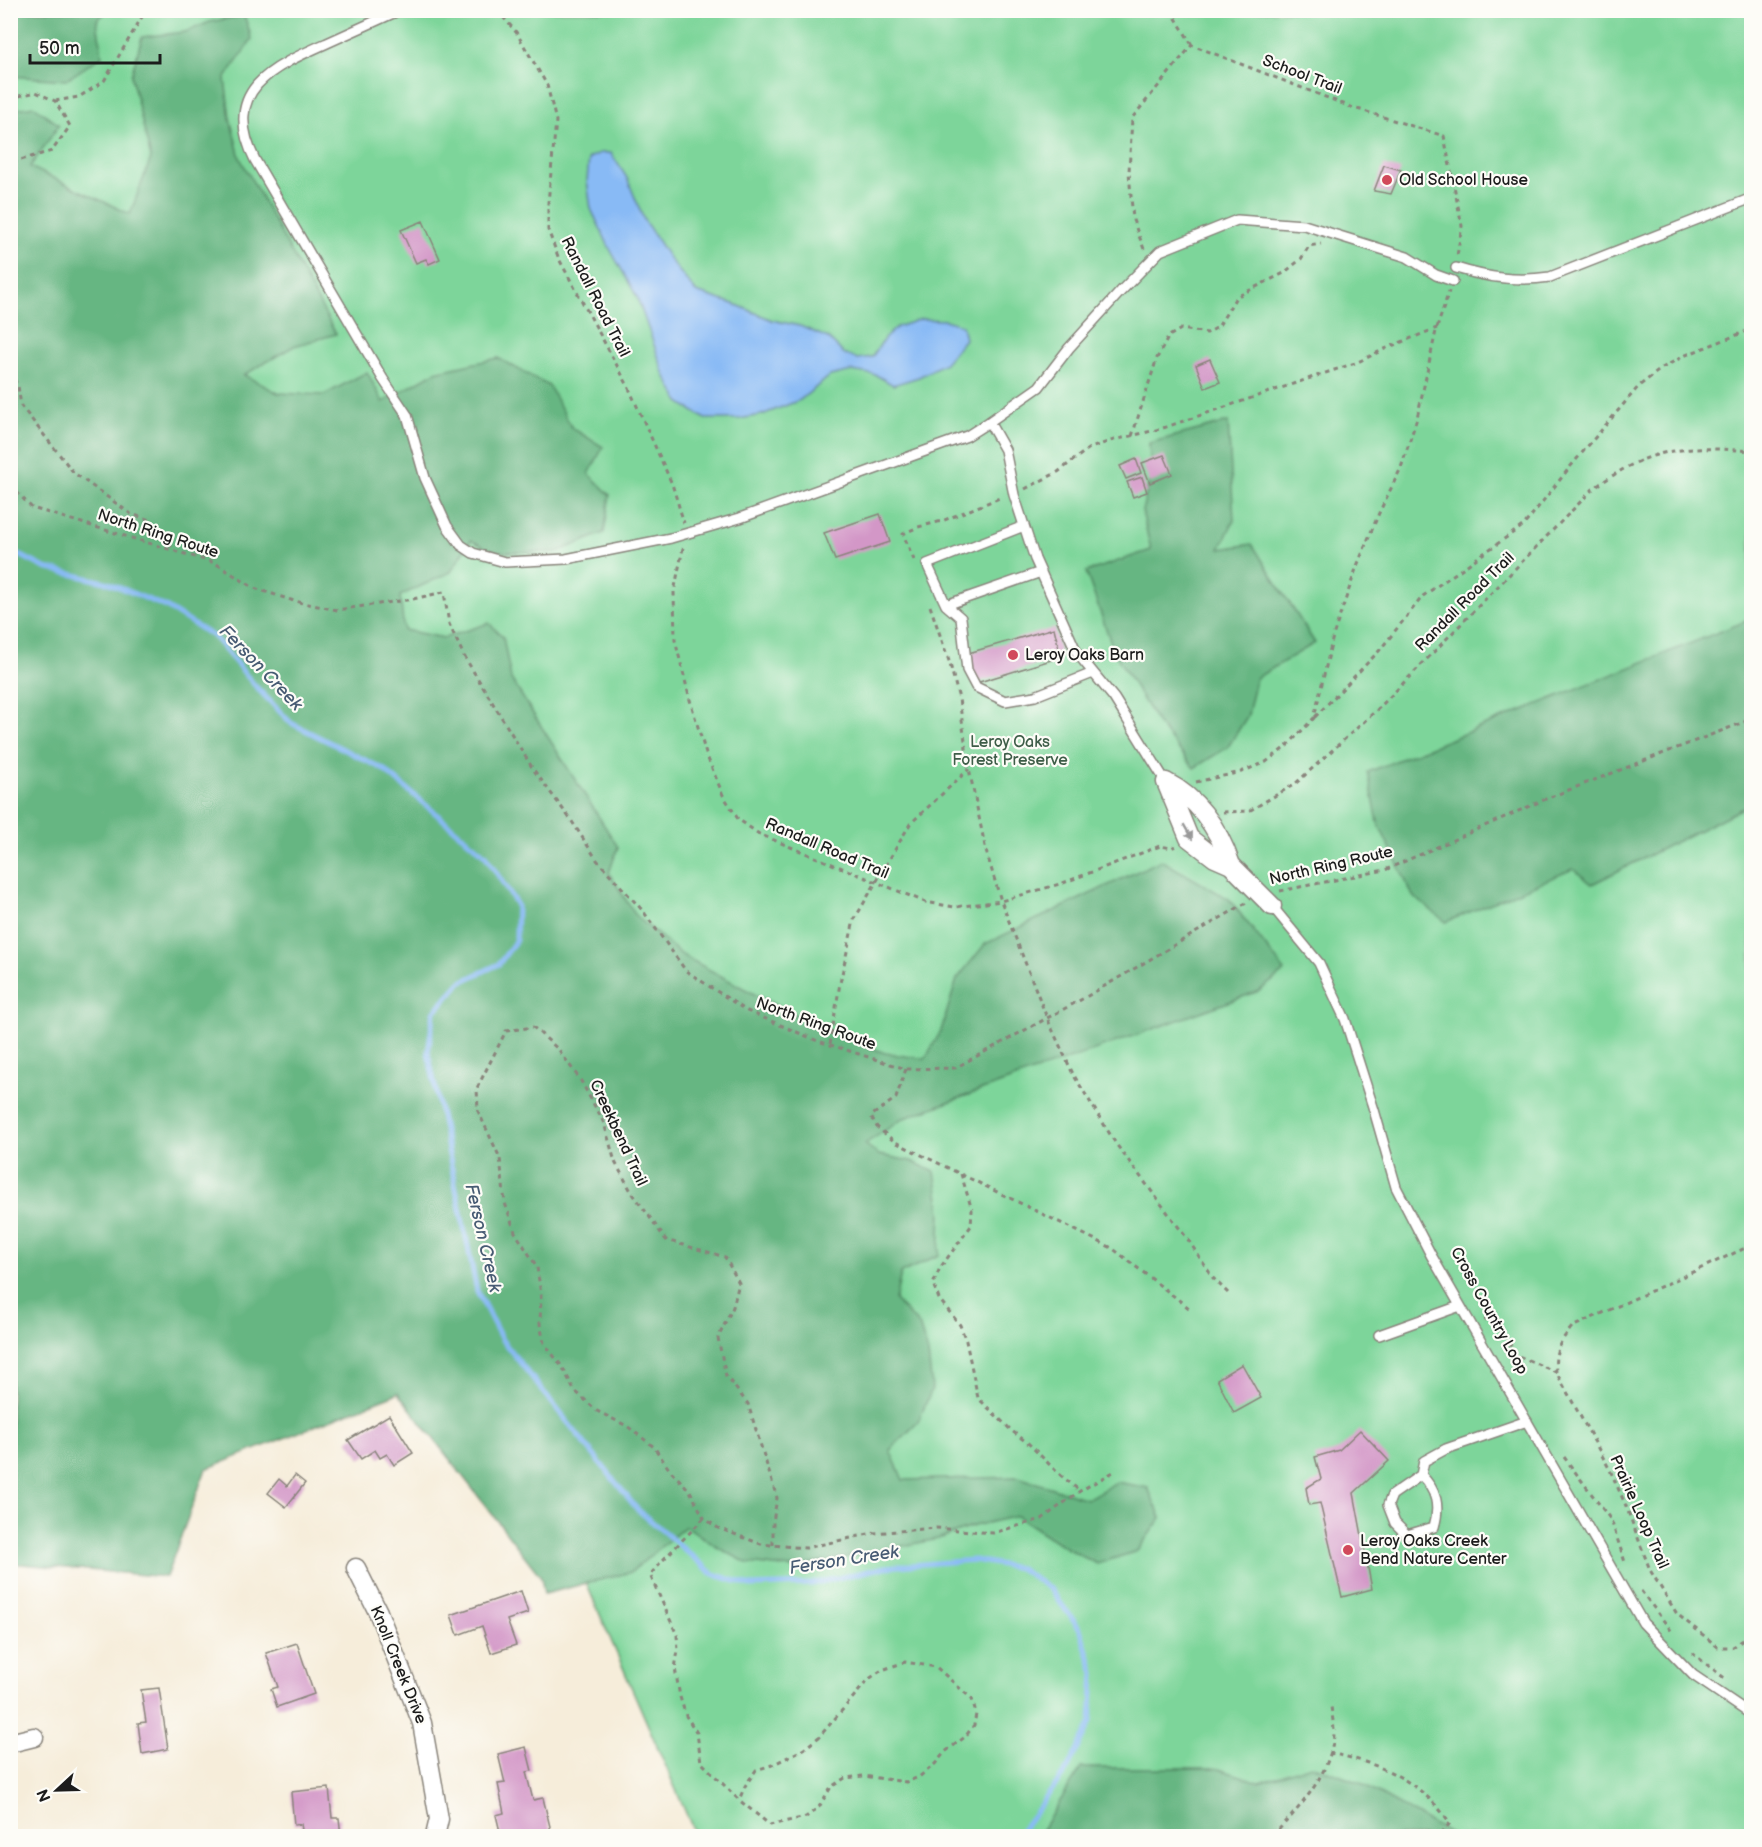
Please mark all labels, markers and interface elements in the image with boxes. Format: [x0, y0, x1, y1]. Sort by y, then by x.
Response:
scale bar [30, 27, 160, 65]
text: 50 m [39, 38, 80, 59]
street label: School Trail [1260, 51, 1344, 99]
place label: Old School House [1399, 171, 1528, 190]
marker: Old School House [1380, 173, 1394, 187]
street label: Randall Road Trail [557, 234, 633, 360]
street label: North Ring Route [95, 505, 221, 563]
street label: Randall Road Trail [1412, 549, 1518, 655]
water label: Ferson Creek [215, 621, 308, 716]
place label: Leroy Oaks Barn [1025, 646, 1144, 665]
marker: Leroy Oaks Barn [1006, 648, 1020, 662]
park label: Leroy Oaks Forest Preserve [952, 733, 1068, 770]
street label: Randall Road Trail [762, 814, 892, 884]
one-way arrow [1183, 824, 1193, 841]
street label: North Ring Route [1267, 842, 1395, 889]
street label: North Ring Route [754, 994, 879, 1055]
street label: Creekbend Trail [585, 1077, 651, 1189]
water label: Ferson Creek [460, 1182, 506, 1295]
street label: Cross Country Loop [1446, 1244, 1532, 1378]
street label: Prairie Loop Trail [1605, 1452, 1673, 1572]
place label: Leroy Oaks Creek Bend Nature Center [1360, 1532, 1507, 1569]
water label: Ferson Creek [788, 1541, 901, 1579]
marker: Leroy Oaks Creek Bend Nature Center [1341, 1543, 1355, 1557]
street label: Knoll Creek Drive [366, 1603, 430, 1727]
north arrow [27, 1760, 87, 1820]
text: N [33, 1786, 56, 1804]

